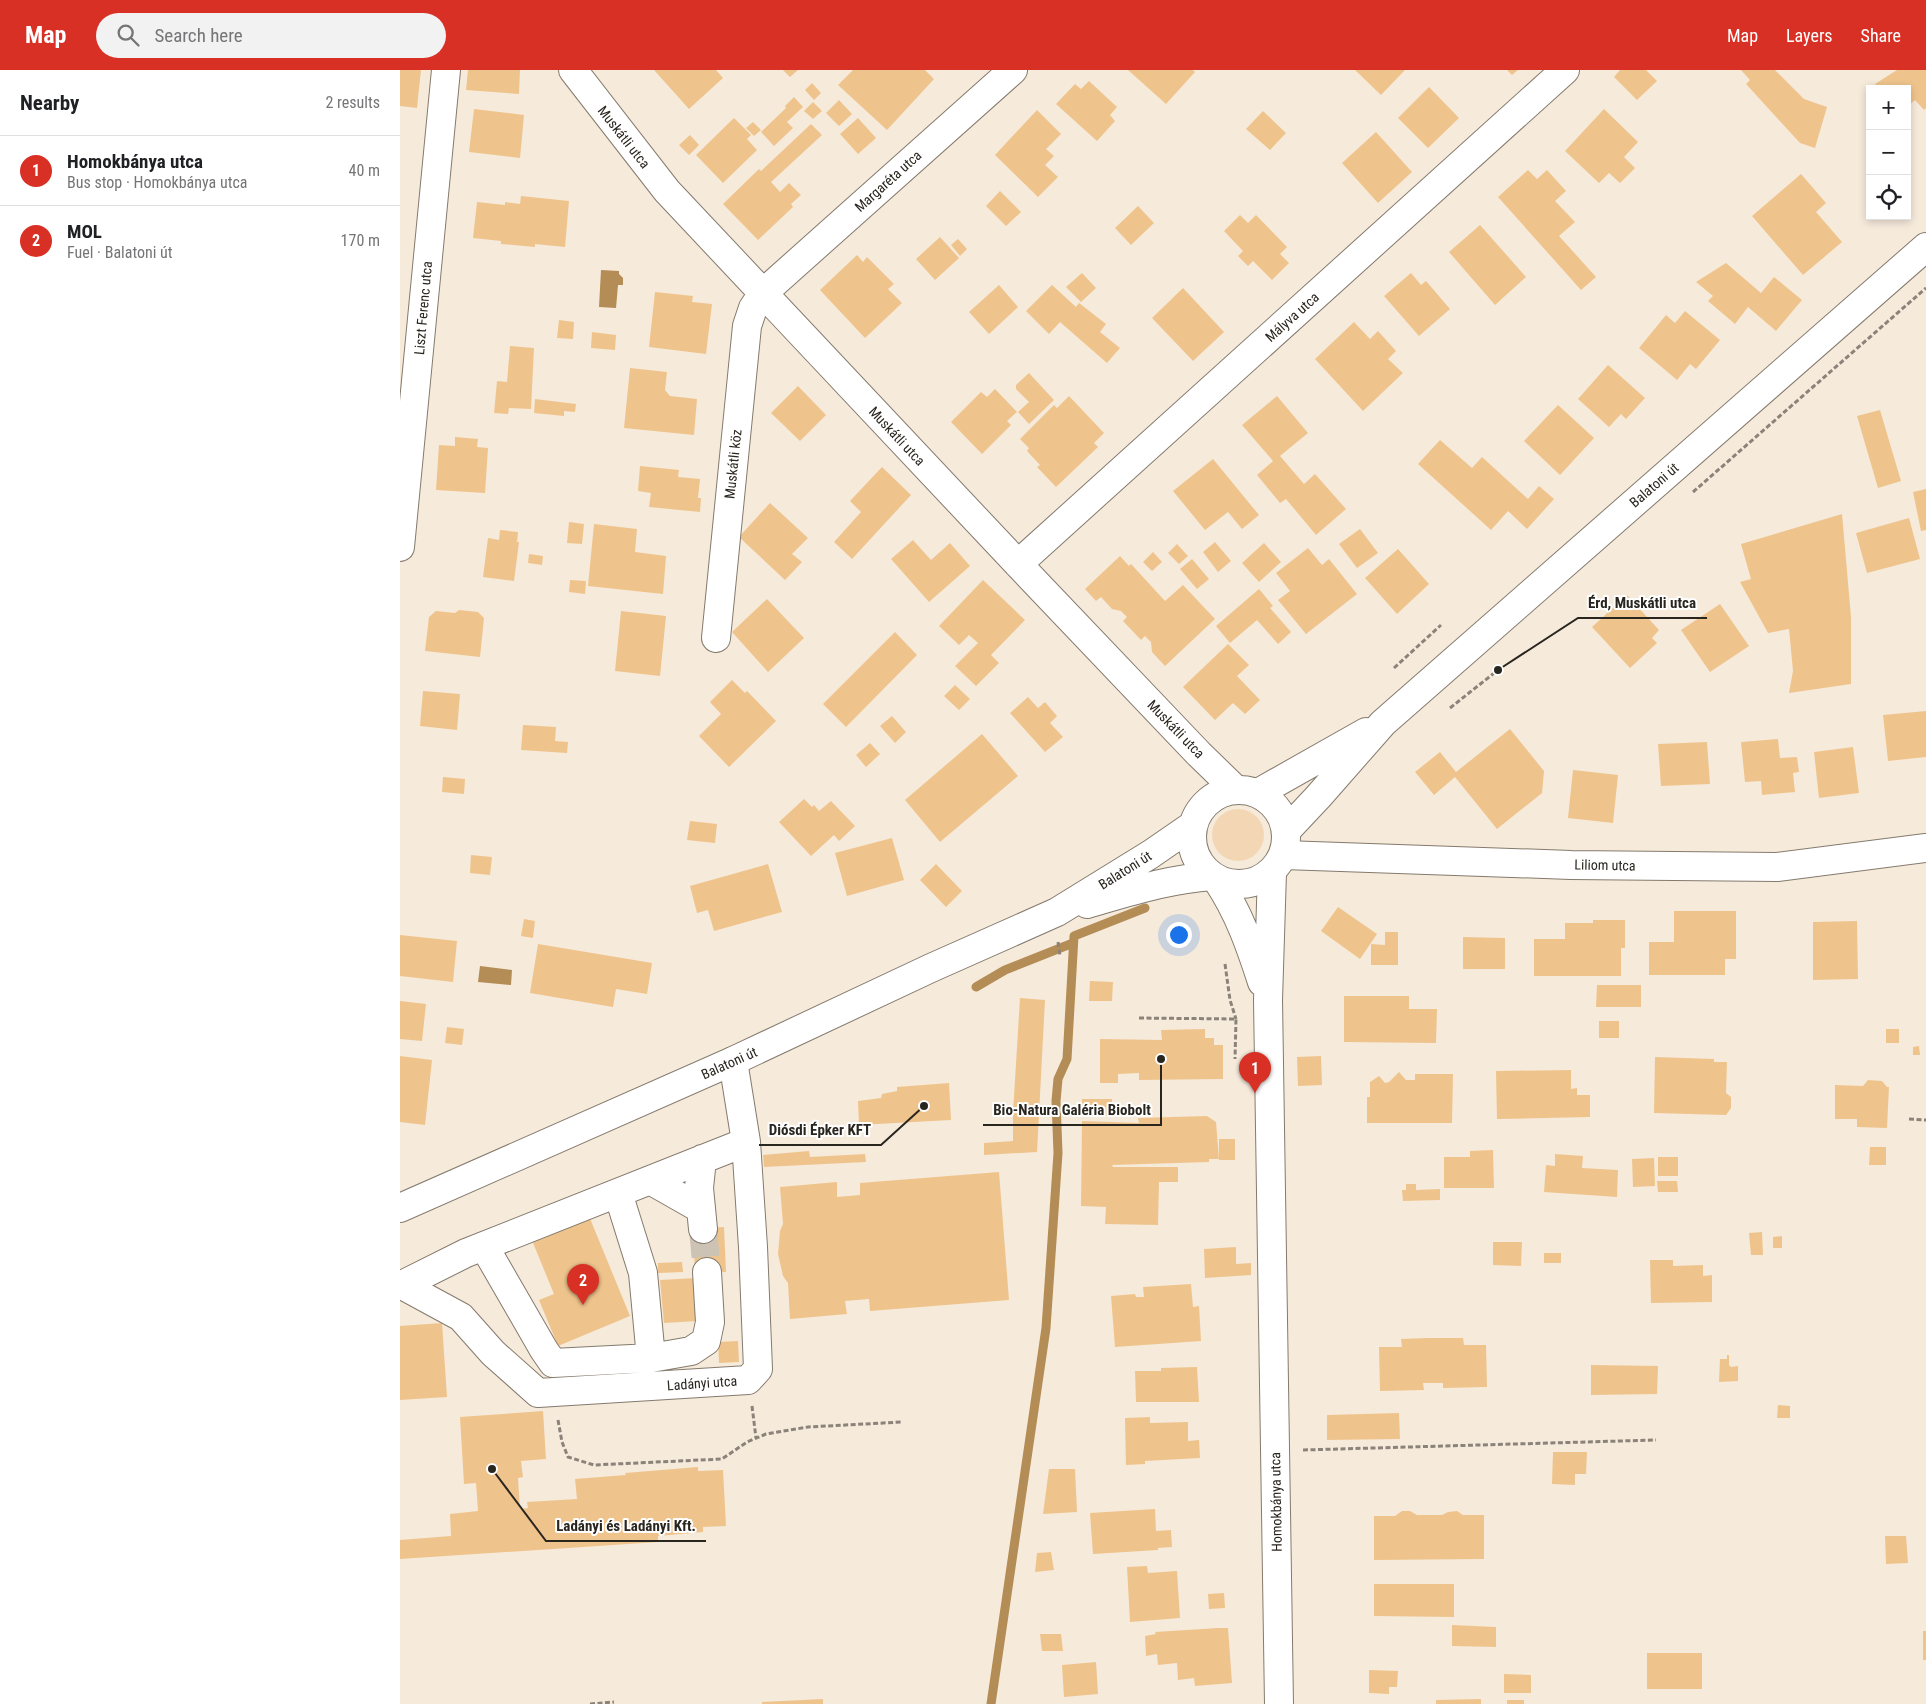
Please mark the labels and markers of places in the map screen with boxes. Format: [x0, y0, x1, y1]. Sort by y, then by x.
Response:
callout: Érd, Muskátli utca [1578, 588, 1707, 618]
pin: 1 [1239, 1052, 1271, 1093]
callout: Bio-Natura Galéria Biobolt [983, 1095, 1161, 1125]
callout: Diósdi Épker KFT [759, 1115, 881, 1145]
pin: 2 [567, 1264, 599, 1305]
callout: Ladányi és Ladányi Kft. [546, 1511, 706, 1541]

